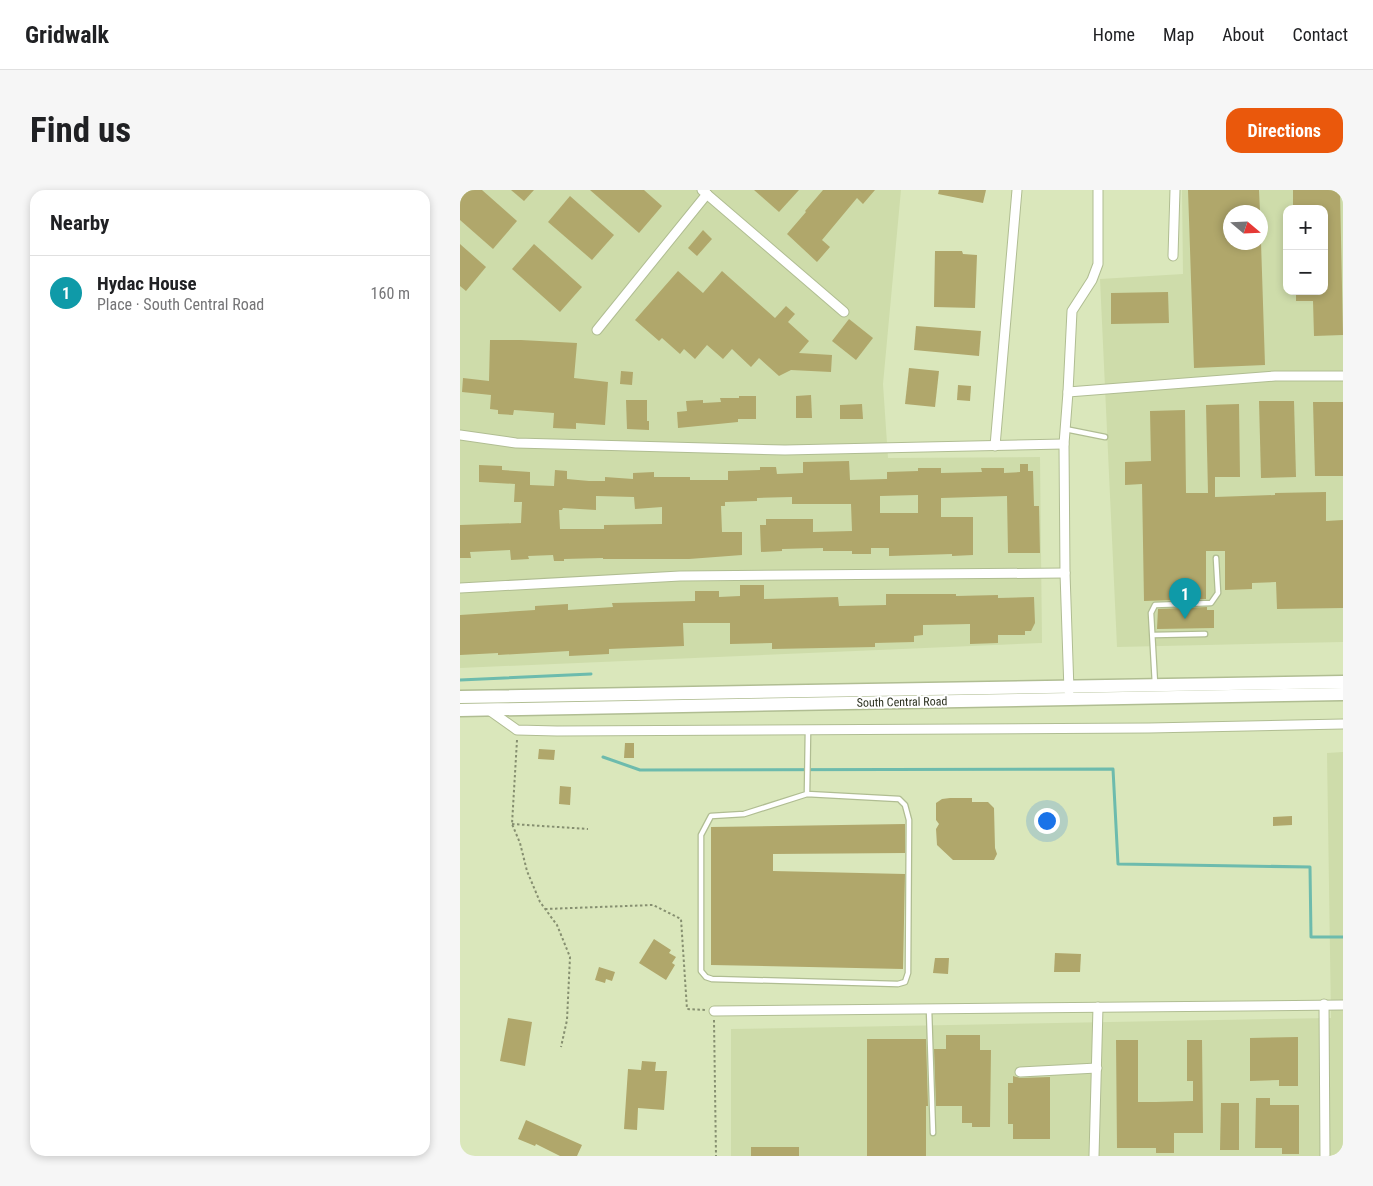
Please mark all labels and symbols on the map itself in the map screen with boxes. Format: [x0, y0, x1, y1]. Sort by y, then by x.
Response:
north arrow [1223, 205, 1268, 250]
pin: 1 [1169, 578, 1201, 619]
street label: South Central Road [857, 694, 948, 710]
your location [1034, 808, 1060, 834]

